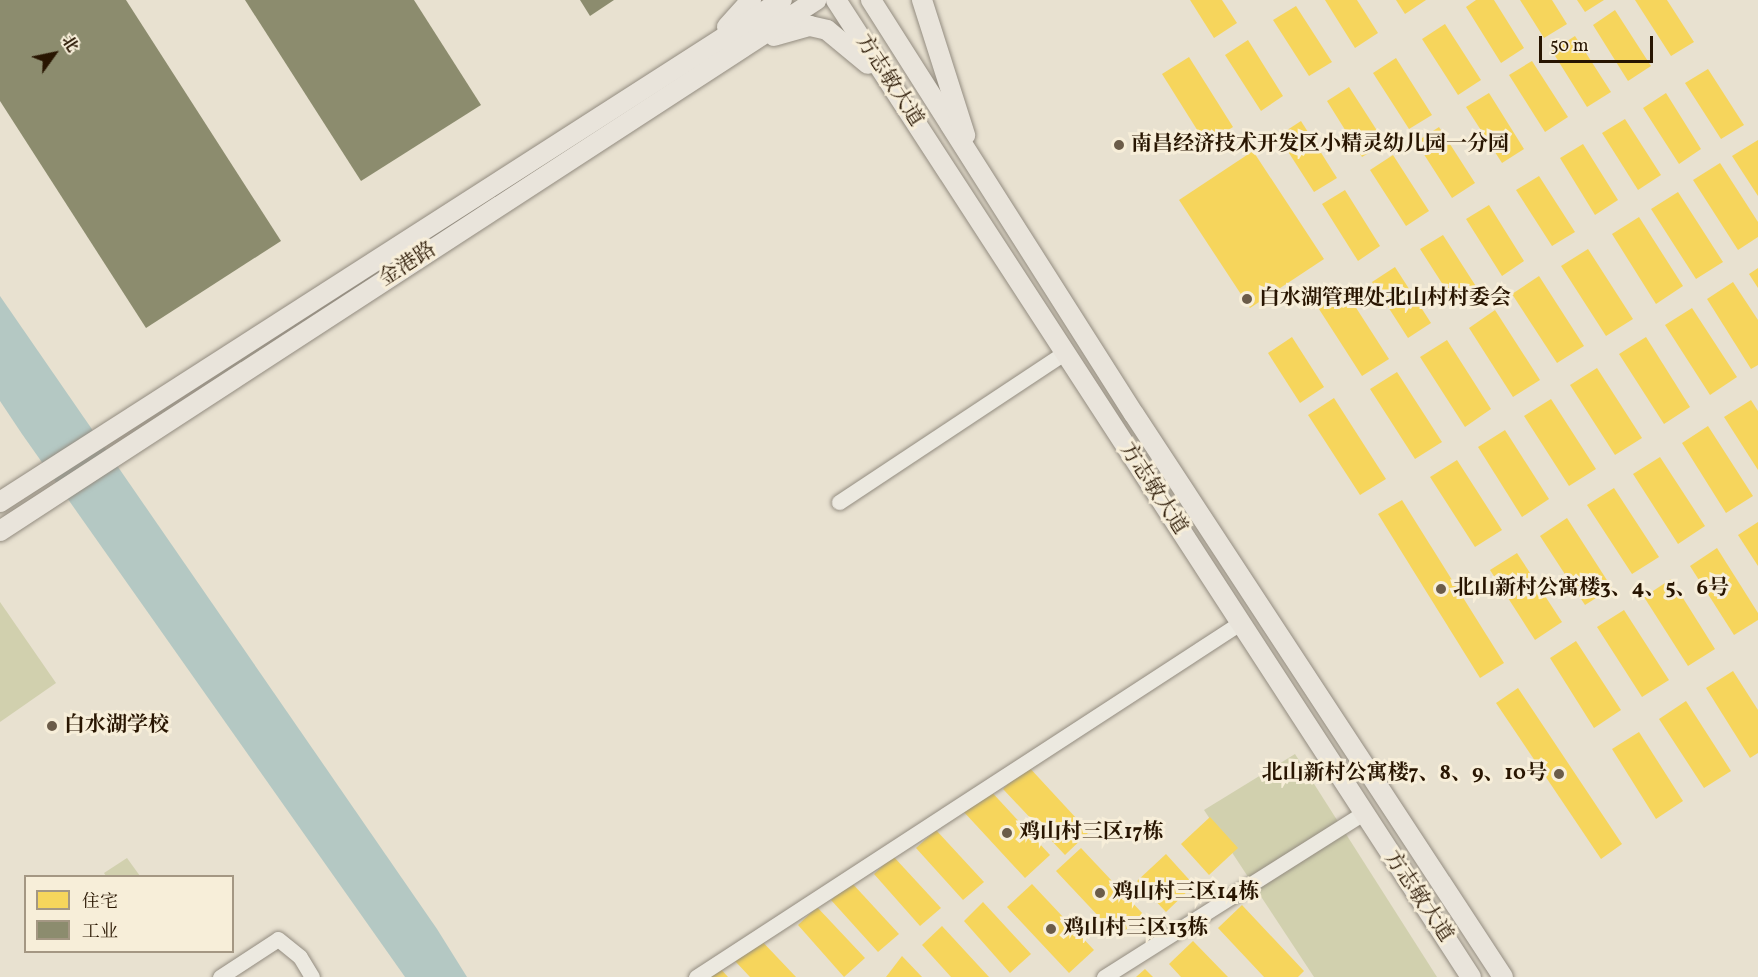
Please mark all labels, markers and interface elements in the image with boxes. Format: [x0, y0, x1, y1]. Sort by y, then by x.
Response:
north arrow [24, 24, 84, 84]
scale bar [1542, 24, 1656, 62]
street label: 方志敏大道 [850, 30, 928, 132]
text: 北 [56, 31, 83, 57]
text: 50 m [1550, 34, 1589, 59]
place label: 南昌经济技术开发区小精灵幼儿园一分园 [1131, 132, 1509, 158]
marker: 南昌经济技术开发区小精灵幼儿园一分园 [1112, 138, 1126, 152]
street label: 金港路 [375, 237, 441, 293]
place label: 白水湖管理处北山村村委会 [1259, 286, 1511, 312]
marker: 白水湖管理处北山村村委会 [1240, 292, 1254, 306]
street label: 方志敏大道 [1114, 438, 1192, 540]
place label: 北山新村公寓楼3、4、5、6号 [1453, 576, 1729, 602]
marker: 北山新村公寓楼3、4、5、6号 [1434, 582, 1448, 596]
place label: 白水湖学校 [64, 713, 169, 739]
marker: 白水湖学校 [45, 719, 59, 733]
place label: 北山新村公寓楼7、8、9、10号 [1262, 761, 1547, 787]
marker: 北山新村公寓楼7、8、9、10号 [1552, 767, 1566, 781]
place label: 鸡山村三区17栋 [1019, 820, 1163, 846]
marker: 鸡山村三区17栋 [1000, 826, 1014, 840]
street label: 方志敏大道 [1378, 846, 1458, 948]
legend [24, 875, 234, 953]
place label: 鸡山村三区14栋 [1112, 880, 1259, 906]
marker: 鸡山村三区14栋 [1093, 886, 1107, 900]
text: 住宅 [82, 890, 118, 915]
place label: 鸡山村三区13栋 [1063, 916, 1208, 942]
text: 工业 [82, 920, 118, 945]
marker: 鸡山村三区13栋 [1044, 922, 1058, 936]

